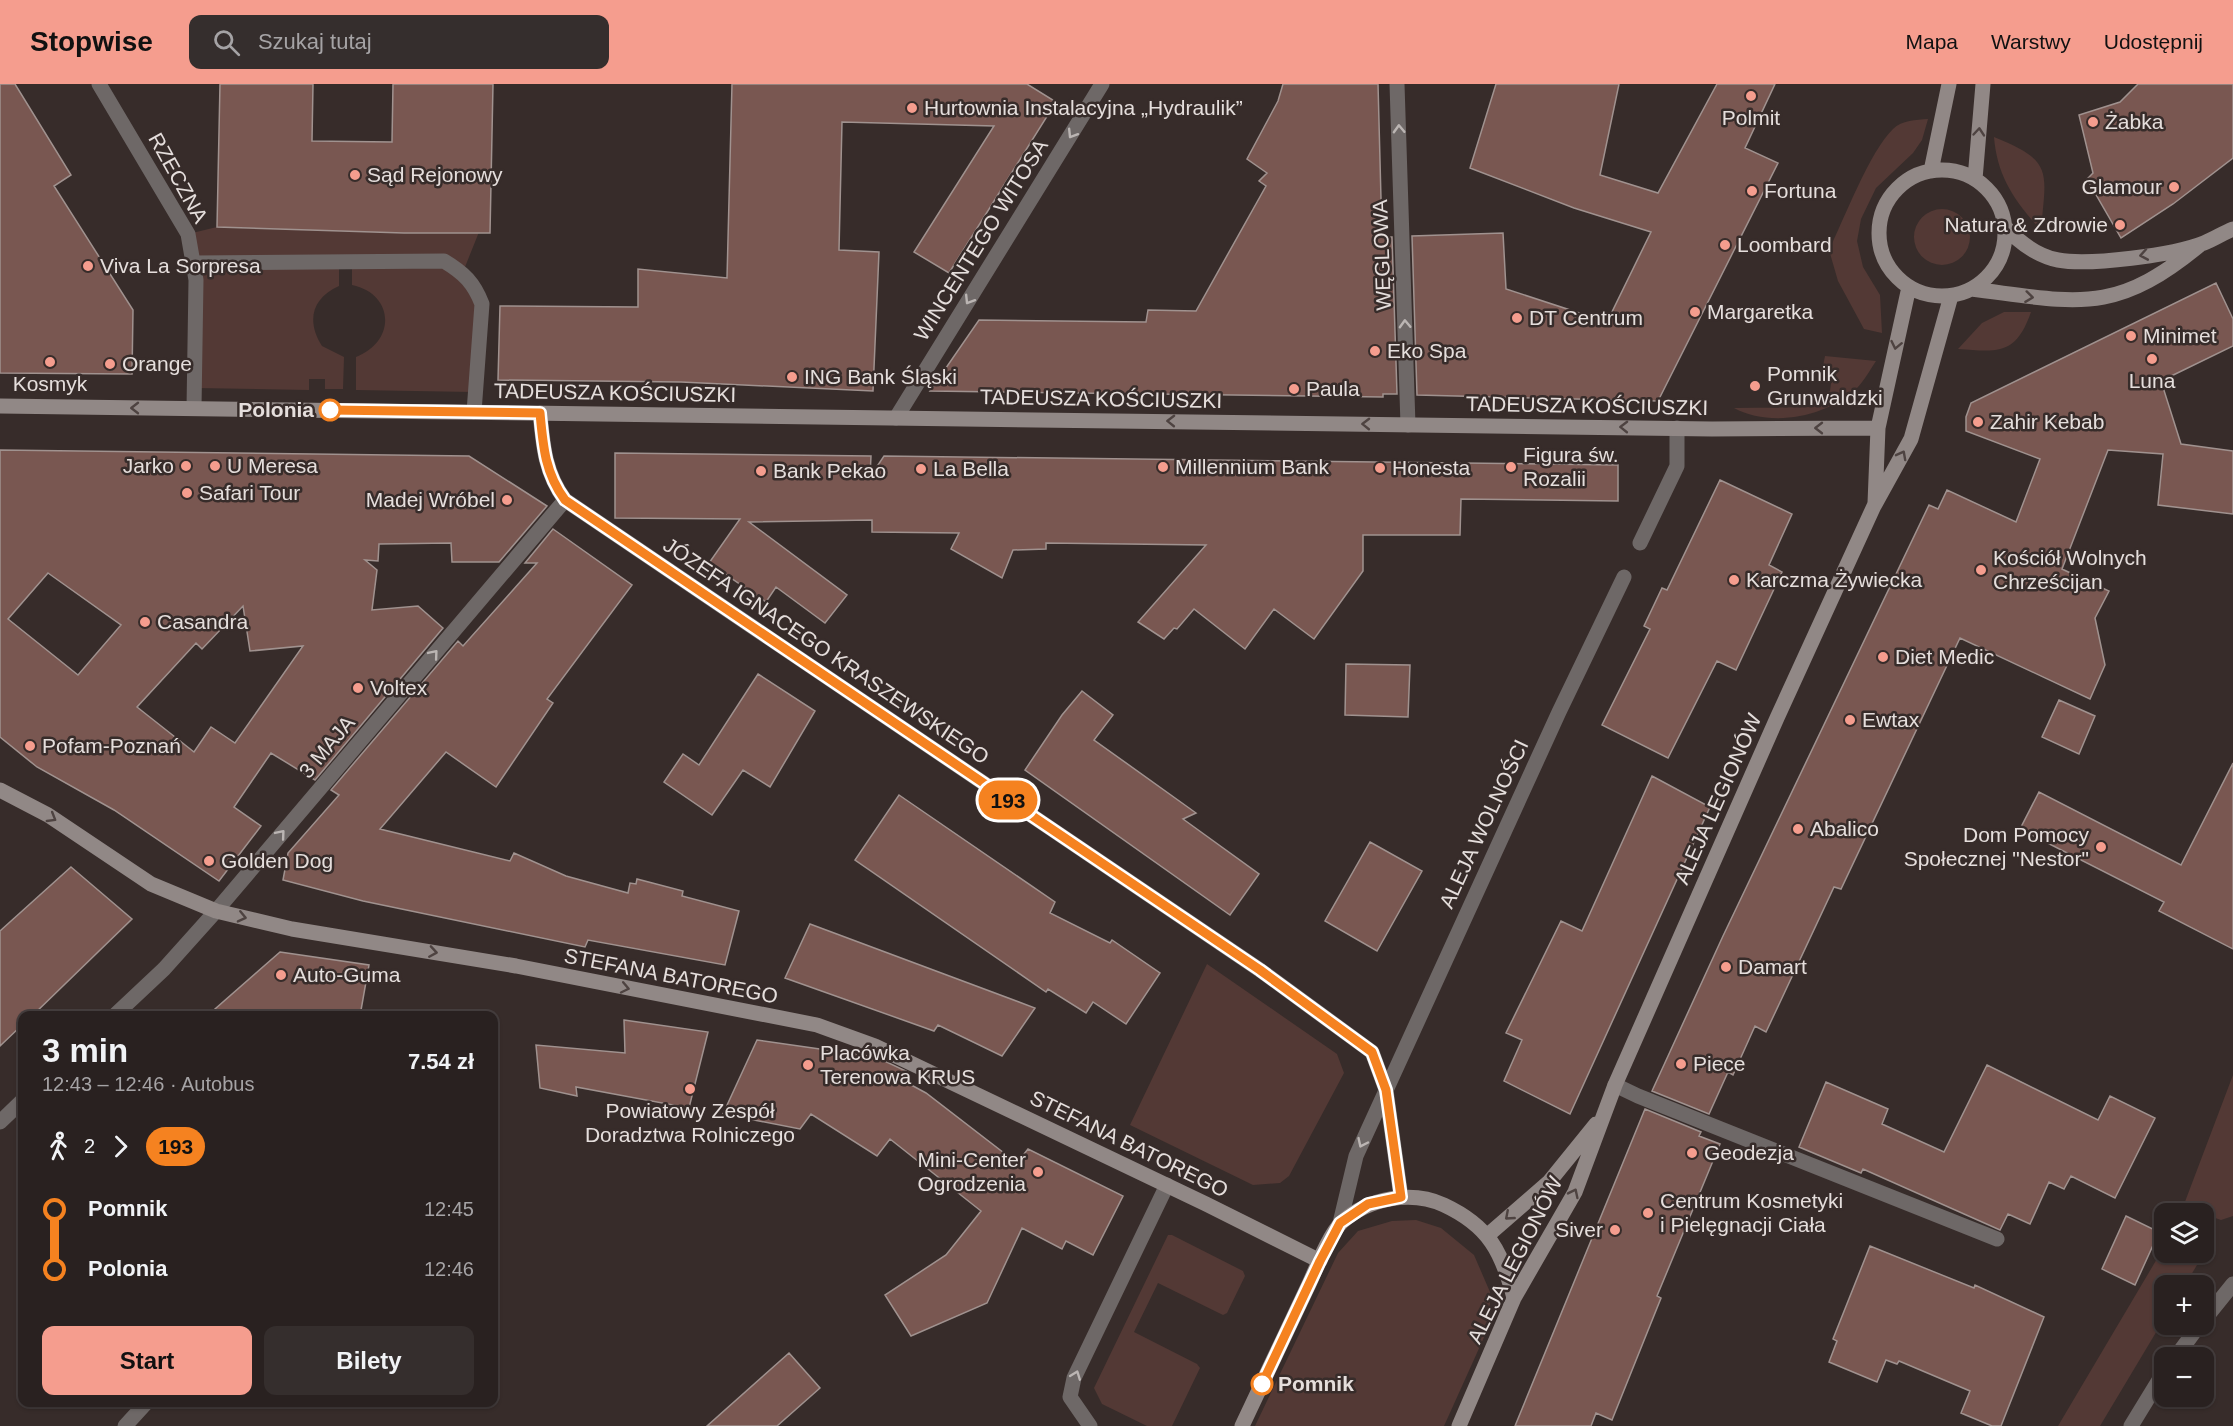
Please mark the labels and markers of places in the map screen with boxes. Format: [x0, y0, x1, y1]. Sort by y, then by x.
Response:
marker: Polmit [1744, 89, 1758, 103]
place label: Hurtownia Instalacyjna „Hydraulik” [924, 96, 1243, 119]
marker: Hurtownia Instalacyjna „Hydraulik” [905, 101, 919, 115]
place label: Polmit [1722, 106, 1780, 129]
place label: Żabka [2105, 110, 2164, 133]
marker: Żabka [2086, 115, 2100, 129]
place label: Sąd Rejonowy [367, 163, 503, 186]
marker: Sąd Rejonowy [348, 168, 362, 182]
place label: Glamour [2081, 175, 2162, 198]
place label: Fortuna [1764, 179, 1837, 202]
marker: Glamour [2167, 180, 2181, 194]
marker: Fortuna [1745, 184, 1759, 198]
place label: Natura & Zdrowie [1945, 213, 2108, 236]
marker: Natura & Zdrowie [2113, 218, 2127, 232]
place label: Loombard [1737, 233, 1832, 256]
marker: Loombard [1718, 238, 1732, 252]
place label: Viva La Sorpresa [100, 254, 261, 277]
marker: Viva La Sorpresa [81, 259, 95, 273]
place label: Margaretka [1707, 300, 1814, 323]
marker: Margaretka [1688, 305, 1702, 319]
place label: DT Centrum [1529, 306, 1643, 329]
marker: DT Centrum [1510, 311, 1524, 325]
place label: Minimet [2143, 324, 2217, 347]
marker: Minimet [2124, 329, 2138, 343]
place label: Eko Spa [1387, 339, 1467, 362]
marker: Eko Spa [1368, 344, 1382, 358]
place label: Orange [122, 352, 192, 375]
marker: Luna [2145, 352, 2159, 366]
marker: Kosmyk [43, 355, 57, 369]
marker: Orange [103, 357, 117, 371]
place label: Pomnik Grunwaldzki [1767, 362, 1883, 409]
place label: ING Bank Śląski [804, 365, 957, 388]
place label: Luna [2129, 369, 2176, 392]
marker: ING Bank Śląski [785, 370, 799, 384]
place label: Kosmyk [13, 372, 88, 395]
place label: Paula [1306, 377, 1360, 400]
marker: Pomnik Grunwaldzki [1748, 379, 1762, 393]
marker: Paula [1287, 382, 1301, 396]
place label: Polonia [238, 398, 314, 421]
marker: Polonia [319, 399, 341, 421]
place label: Zahir Kebab [1990, 410, 2104, 433]
marker: Zahir Kebab [1971, 415, 1985, 429]
place label: Figura św. Rozalii [1523, 443, 1619, 490]
place label: Jarko [123, 454, 174, 477]
place label: U Meresa [227, 454, 318, 477]
place label: Millennium Bank [1175, 455, 1330, 478]
place label: Honesta [1392, 456, 1471, 479]
place label: La Bella [933, 457, 1009, 480]
marker: Jarko [179, 459, 193, 473]
marker: U Meresa [208, 459, 222, 473]
place label: Bank Pekao [773, 459, 886, 482]
marker: Millennium Bank [1156, 460, 1170, 474]
marker: Figura św. Rozalii [1504, 460, 1518, 474]
marker: Honesta [1373, 461, 1387, 475]
marker: La Bella [914, 462, 928, 476]
marker: Bank Pekao [754, 464, 768, 478]
place label: Safari Tour [199, 481, 300, 504]
marker: Safari Tour [180, 486, 194, 500]
place label: Madej Wróbel [366, 488, 495, 511]
marker: Madej Wróbel [500, 493, 514, 507]
place label: Kościół Wolnych Chrześcijan [1993, 546, 2147, 593]
marker: Kościół Wolnych Chrześcijan [1974, 563, 1988, 577]
place label: Karczma Żywiecka [1746, 568, 1923, 591]
marker: Karczma Żywiecka [1727, 573, 1741, 587]
place label: Casandra [157, 610, 248, 633]
marker: Casandra [138, 615, 152, 629]
place label: Diet Medic [1895, 645, 1994, 668]
marker: Diet Medic [1876, 650, 1890, 664]
place label: Voltex [370, 676, 428, 699]
marker: Voltex [351, 681, 365, 695]
place label: Ewtax [1862, 708, 1920, 731]
marker: Ewtax [1843, 713, 1857, 727]
place label: Pofam-Poznań [42, 734, 181, 757]
marker: Pofam-Poznań [23, 739, 37, 753]
place label: Abalico [1810, 817, 1879, 840]
marker: Abalico [1791, 822, 1805, 836]
place label: Dom Pomocy Społecznej "Nestor" [1904, 823, 2089, 870]
marker: Dom Pomocy Społecznej "Nestor" [2094, 840, 2108, 854]
place label: Golden Dog [221, 849, 333, 872]
marker: Golden Dog [202, 854, 216, 868]
place label: Damart [1738, 955, 1807, 978]
marker: Damart [1719, 960, 1733, 974]
place label: Auto-Guma [293, 963, 401, 986]
marker: Auto-Guma [274, 968, 288, 982]
place label: Placówka Terenowa KRUS [820, 1041, 975, 1088]
place label: Piece [1693, 1052, 1746, 1075]
marker: Piece [1674, 1057, 1688, 1071]
marker: Placówka Terenowa KRUS [801, 1058, 815, 1072]
marker: Powiatowy Zespół Doradztwa Rolniczego [683, 1082, 697, 1096]
place label: Powiatowy Zespół Doradztwa Rolniczego [585, 1099, 795, 1146]
place label: Geodezja [1704, 1141, 1794, 1164]
marker: Geodezja [1685, 1146, 1699, 1160]
place label: Mini-Center Ogrodzenia [917, 1148, 1026, 1195]
marker: Mini-Center Ogrodzenia [1031, 1165, 1045, 1179]
place label: Centrum Kosmetyki i Pielęgnacji Ciała [1660, 1189, 1843, 1236]
marker: Centrum Kosmetyki i Pielęgnacji Ciała [1641, 1206, 1655, 1220]
place label: Siver [1555, 1218, 1603, 1241]
marker: Siver [1608, 1223, 1622, 1237]
place label: Pomnik [1278, 1372, 1354, 1395]
marker: Pomnik [1251, 1373, 1273, 1395]

